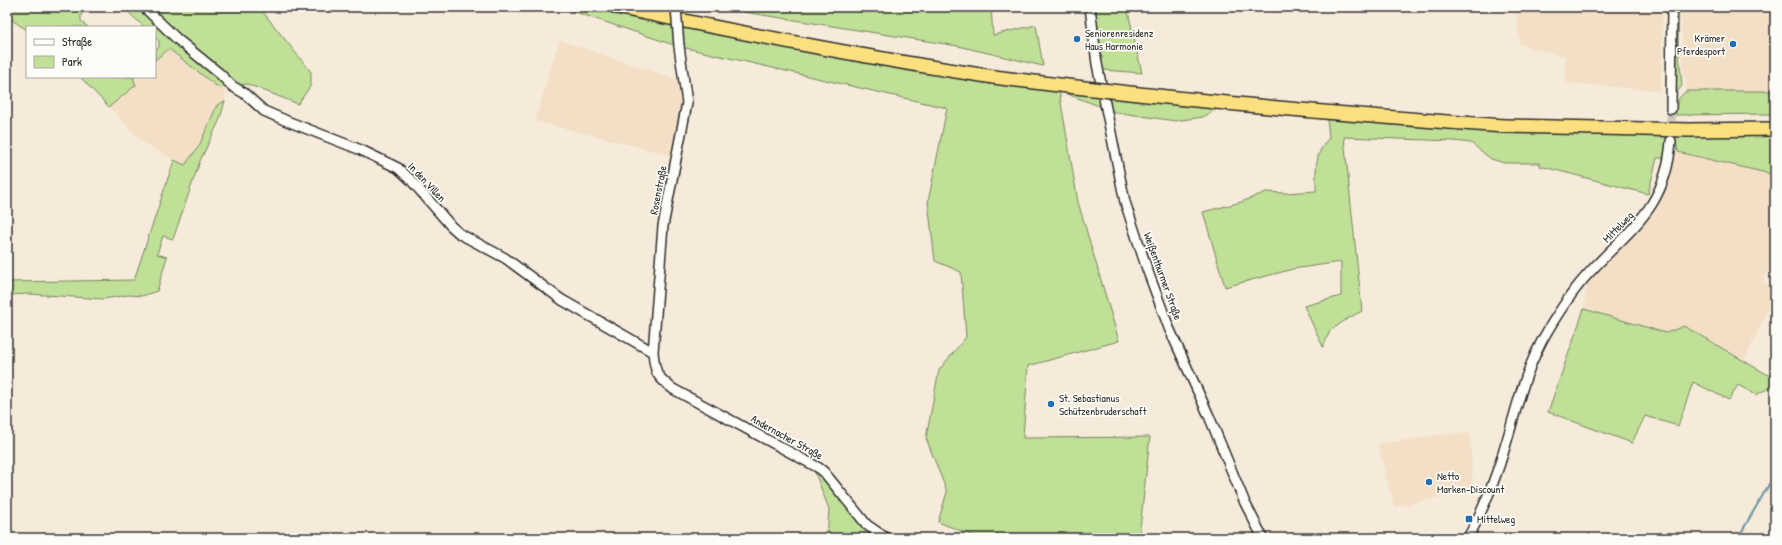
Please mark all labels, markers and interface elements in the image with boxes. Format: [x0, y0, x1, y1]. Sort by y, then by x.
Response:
legend [26, 26, 156, 78]
place label: Seniorenresidenz Haus Harmonie [1085, 26, 1154, 53]
place label: Krämer Pferdesport [1677, 31, 1726, 58]
text: Straße [62, 33, 92, 50]
marker: Seniorenresidenz Haus Harmonie [1072, 34, 1082, 44]
marker: Krämer Pferdesport [1728, 39, 1738, 49]
text: Park [62, 53, 82, 70]
street label: In den Villen [405, 159, 449, 205]
street label: Rosenstraße [646, 164, 670, 216]
street label: Mittelweg [1600, 208, 1636, 246]
street label: Weißenthurmer Straße [1141, 230, 1186, 322]
place label: St. Sebastianus Schützenbruderschaft [1059, 391, 1147, 418]
marker: St. Sebastianus Schützenbruderschaft [1046, 399, 1056, 409]
street label: Andernacher Straße [749, 411, 826, 463]
place label: Netto Marken-Discount [1437, 469, 1504, 496]
marker: Netto Marken-Discount [1424, 477, 1434, 487]
place label: Mittelweg [1477, 512, 1515, 526]
marker: Mittelweg [1464, 514, 1474, 524]

